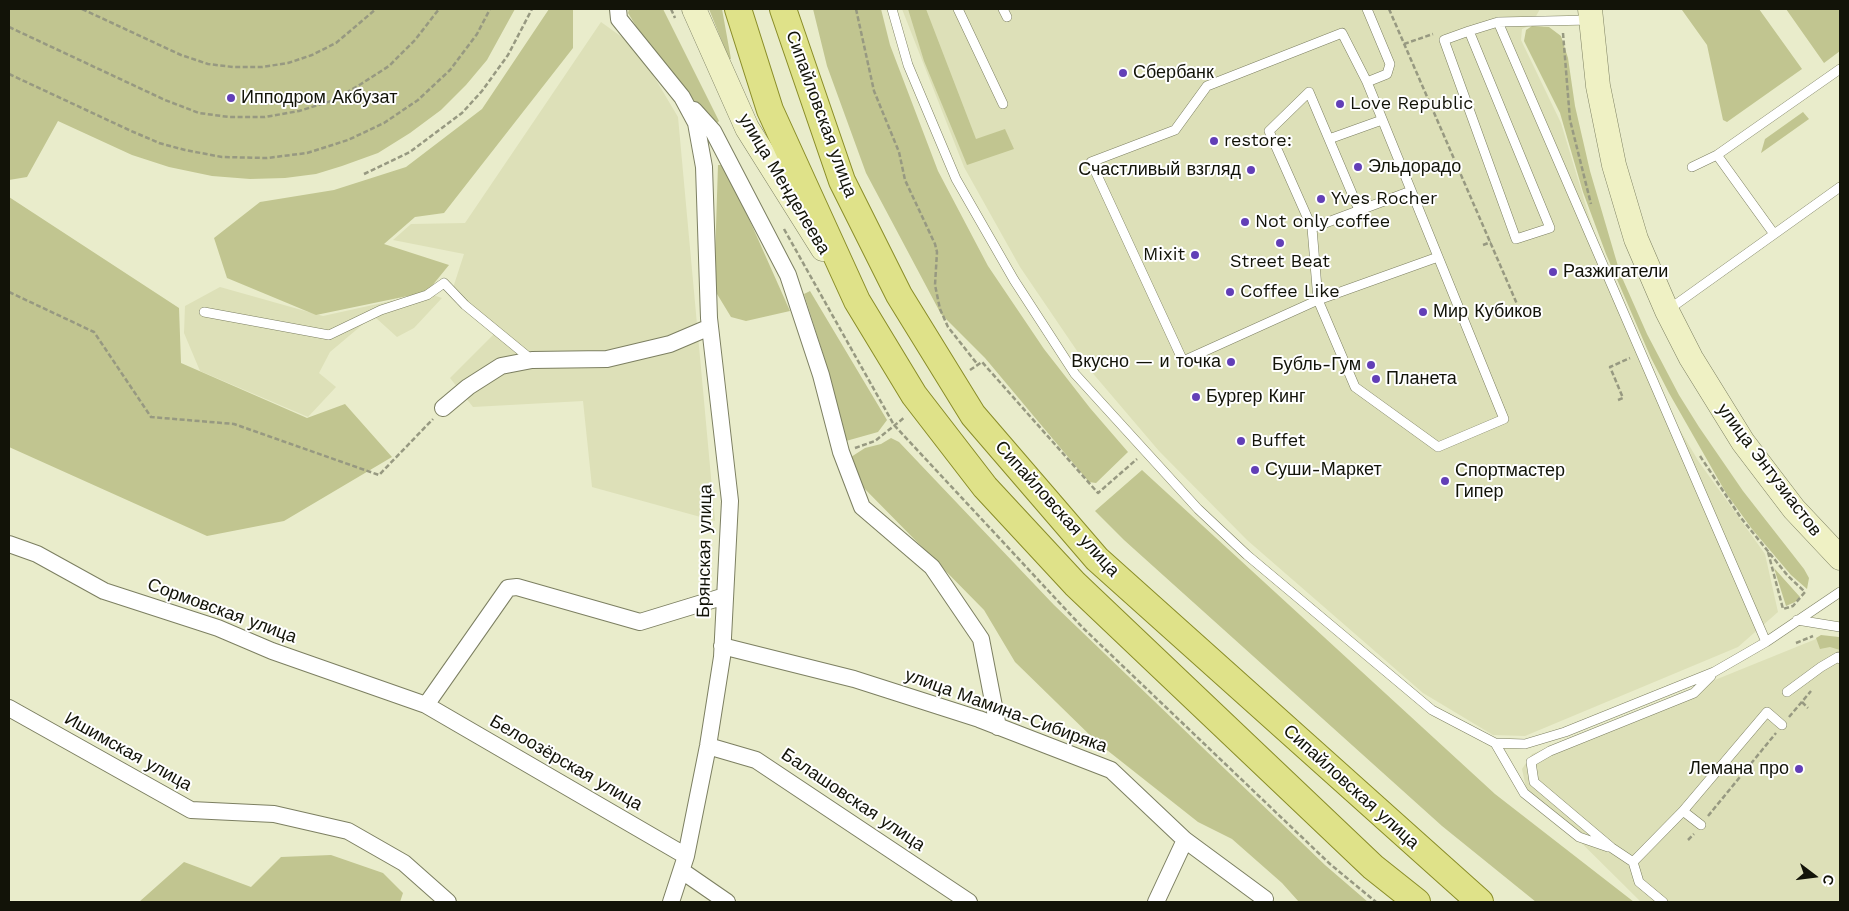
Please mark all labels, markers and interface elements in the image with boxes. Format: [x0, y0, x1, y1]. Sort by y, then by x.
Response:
street label: Сипайловская улица [781, 28, 861, 200]
place label: Сбербанк [1133, 62, 1214, 84]
marker: Сбербанк [1117, 67, 1129, 79]
place label: Ипподром Акбузат [241, 87, 397, 109]
marker: Ипподром Акбузат [225, 92, 237, 104]
place label: Love Republic [1350, 93, 1473, 115]
marker: Love Republic [1334, 98, 1346, 110]
street label: улица Менделеева [733, 110, 835, 258]
place label: restore: [1224, 130, 1292, 152]
marker: restore: [1208, 135, 1220, 147]
place label: Эльдорадо [1368, 156, 1461, 178]
place label: Счастливый взгляд [1078, 159, 1241, 181]
marker: Эльдорадо [1352, 161, 1364, 173]
marker: Счастливый взгляд [1245, 164, 1257, 176]
place label: Yves Rocher [1331, 188, 1437, 210]
marker: Yves Rocher [1315, 193, 1327, 205]
place label: Not only coffee [1255, 211, 1390, 233]
marker: Not only coffee [1239, 216, 1251, 228]
marker: Street Beat [1274, 237, 1286, 249]
place label: Mixit [1143, 244, 1185, 266]
marker: Mixit [1189, 249, 1201, 261]
place label: Street Beat [1230, 251, 1330, 273]
place label: Разжигатели [1563, 261, 1668, 283]
marker: Разжигатели [1547, 266, 1559, 278]
place label: Coffee Like [1240, 281, 1340, 303]
marker: Coffee Like [1224, 286, 1236, 298]
place label: Мир Кубиков [1433, 301, 1542, 323]
marker: Мир Кубиков [1417, 306, 1429, 318]
place label: Вкусно — и точка [1071, 351, 1221, 373]
place label: Бубль-Гум [1272, 354, 1361, 376]
marker: Вкусно — и точка [1225, 356, 1237, 368]
marker: Бубль-Гум [1365, 359, 1377, 371]
place label: Планета [1386, 368, 1457, 390]
marker: Планета [1370, 373, 1382, 385]
place label: Бургер Кинг [1206, 386, 1306, 408]
marker: Бургер Кинг [1190, 391, 1202, 403]
street label: улица Энтузиастов [1712, 399, 1826, 541]
place label: Buffet [1251, 430, 1305, 452]
marker: Buffet [1235, 435, 1247, 447]
street label: Сипайловская улица [990, 437, 1124, 581]
place label: Суши-Маркет [1265, 459, 1382, 481]
place label: Спортмастер Гипер [1455, 460, 1565, 502]
marker: Суши-Маркет [1249, 464, 1261, 476]
marker: Спортмастер Гипер [1439, 475, 1451, 487]
street label: Брянская улица [693, 484, 717, 618]
street label: Сормовская улица [144, 574, 300, 648]
street label: улица Мамина-Сибиряка [902, 664, 1110, 758]
street label: Ишимская улица [60, 708, 196, 796]
street label: Белоозёрская улица [486, 710, 646, 816]
street label: Сипайловская улица [1279, 720, 1423, 854]
street label: Балашовская улица [777, 744, 929, 856]
place label: Лемана про [1689, 758, 1789, 780]
marker: Лемана про [1793, 763, 1805, 775]
north arrow [1789, 851, 1839, 901]
text: С [1819, 873, 1838, 887]

